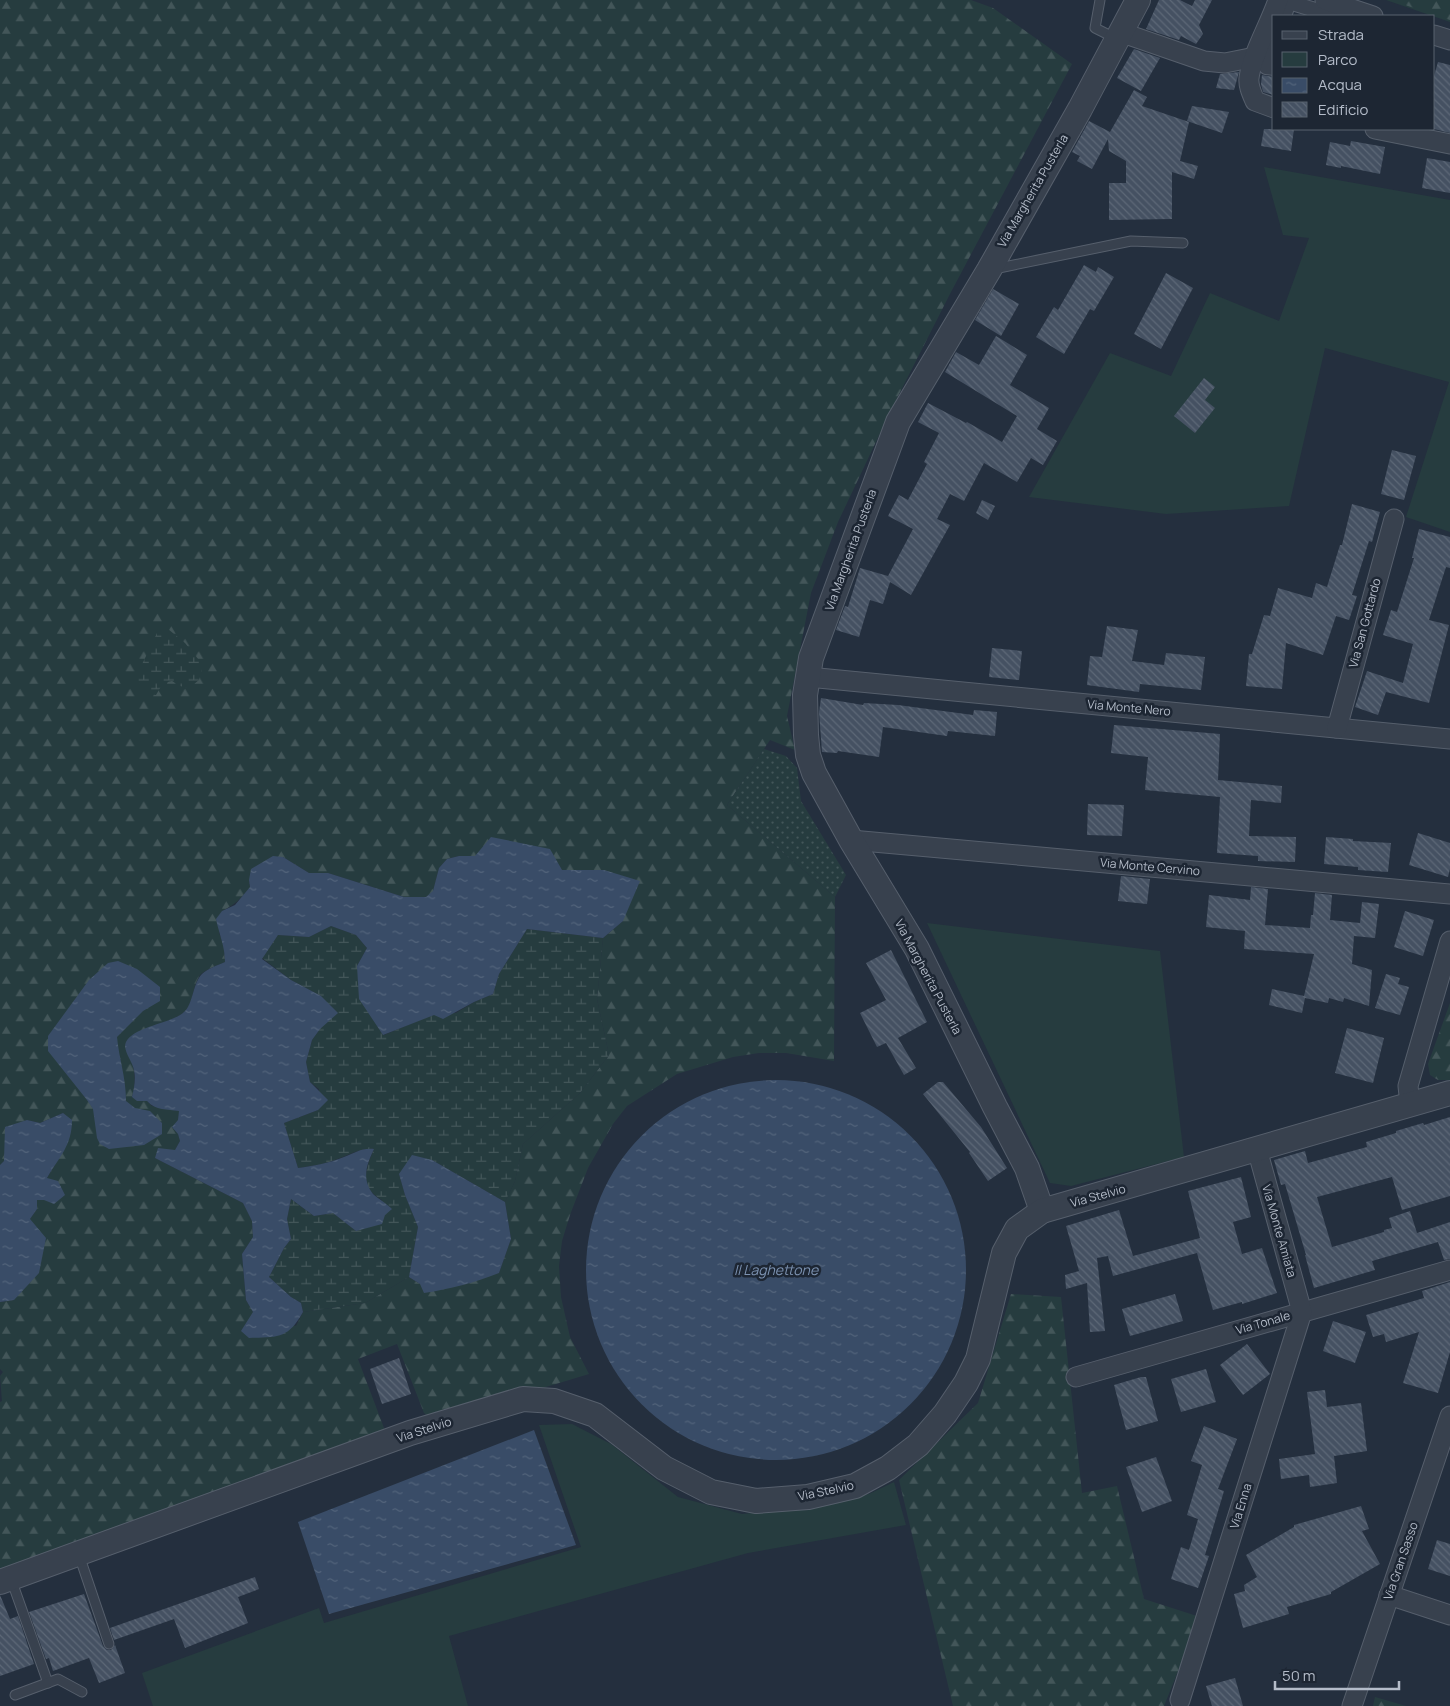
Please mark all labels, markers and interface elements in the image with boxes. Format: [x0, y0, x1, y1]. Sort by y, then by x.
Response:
legend [1272, 15, 1435, 130]
text: Strada [1318, 24, 1364, 45]
text: Parco [1318, 49, 1357, 70]
text: Acqua [1318, 74, 1362, 95]
text: Edificio [1318, 99, 1369, 120]
street label: Via Margherita Pusterla [993, 131, 1072, 250]
street label: Via Margherita Pusterla [821, 487, 880, 613]
street label: Via San Gottardo [1344, 576, 1385, 670]
street label: Via Monte Nero [1087, 695, 1171, 720]
street label: Via Monte Cervino [1099, 854, 1201, 879]
street label: Via Margherita Pusterla [891, 916, 966, 1037]
street label: Via Stelvio [1068, 1180, 1127, 1211]
street label: Via Monte Amiata [1258, 1182, 1301, 1279]
water label: Il Laghettone [734, 1260, 819, 1279]
street label: Via Tonale [1234, 1307, 1292, 1338]
street label: Via Stelvio [394, 1413, 453, 1446]
street label: Via Stelvio [796, 1476, 855, 1505]
street label: Via Enna [1226, 1481, 1255, 1531]
street label: Via Gran Sasso [1379, 1520, 1422, 1602]
scale bar [1275, 1658, 1399, 1690]
text: 50 m [1282, 1665, 1316, 1686]

